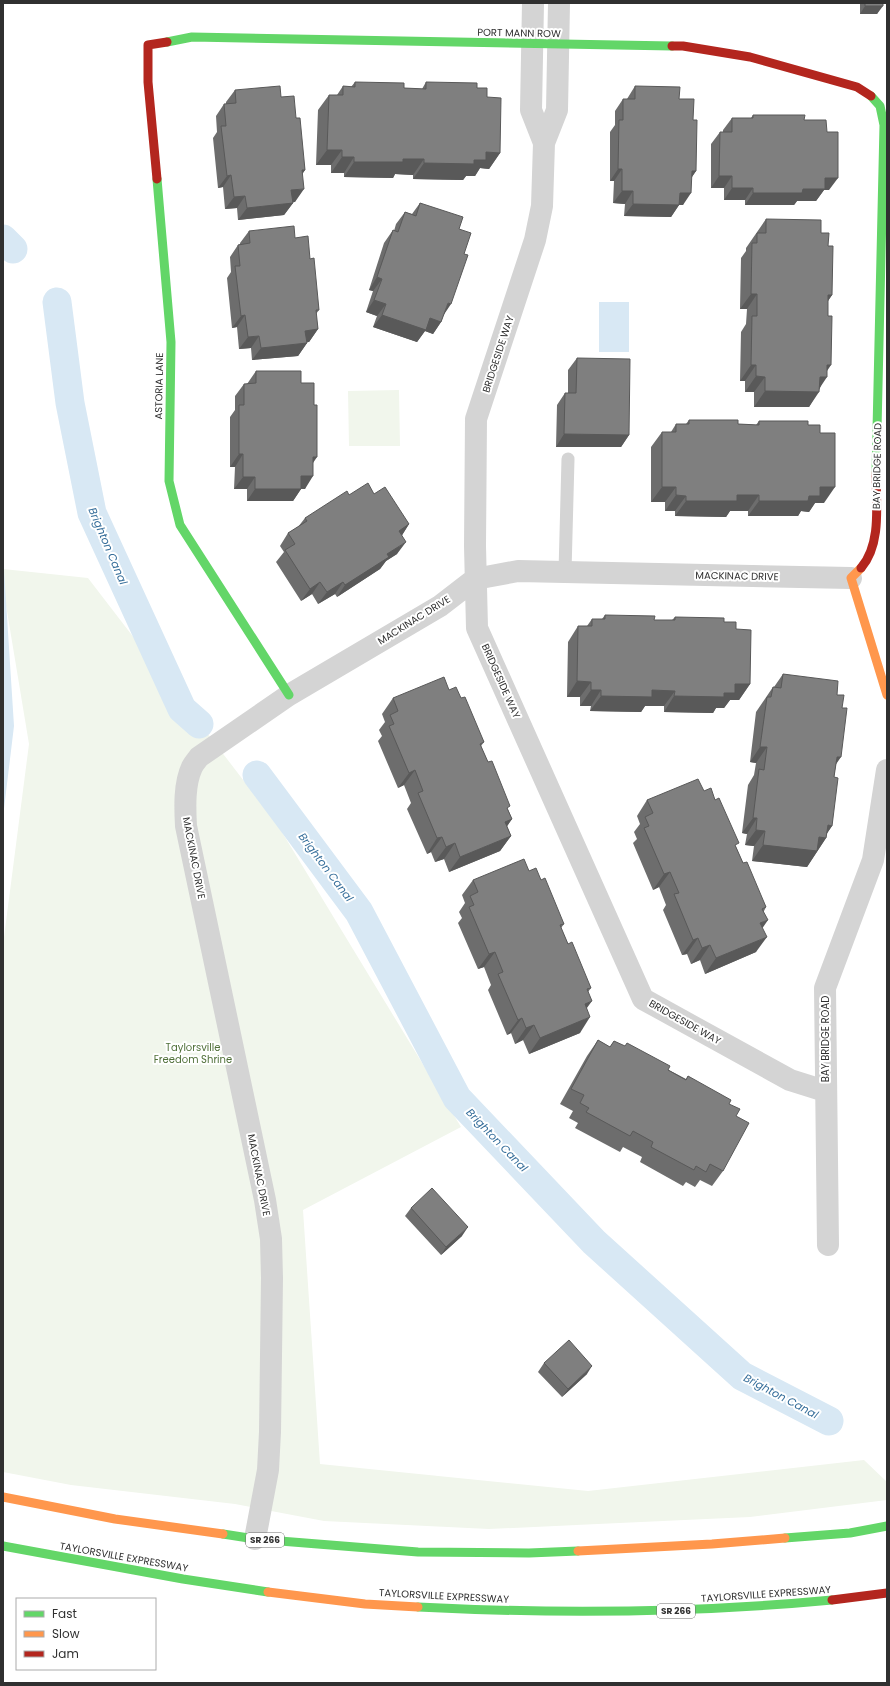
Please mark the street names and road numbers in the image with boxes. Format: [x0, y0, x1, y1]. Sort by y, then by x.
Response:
street label: PORT MANN ROW [477, 25, 561, 41]
street label: BRIDGESIDE WAY [478, 313, 518, 394]
street label: ASTORIA LANE [151, 352, 167, 420]
street label: BAY BRIDGE ROAD [869, 423, 885, 509]
street label: MACKINAC DRIVE [695, 568, 779, 584]
street label: MACKINAC DRIVE [375, 592, 453, 648]
street label: BRIDGESIDE WAY [478, 641, 524, 721]
street label: MACKINAC DRIVE [179, 816, 209, 900]
street label: BRIDGESIDE WAY [646, 996, 724, 1048]
street label: BAY BRIDGE ROAD [818, 996, 833, 1082]
street label: MACKINAC DRIVE [244, 1133, 274, 1217]
road number: SR 266 [246, 1533, 284, 1547]
street label: TAYLORSVILLE EXPRESSWAY [59, 1538, 190, 1576]
street label: TAYLORSVILLE EXPRESSWAY [701, 1582, 832, 1606]
street label: TAYLORSVILLE EXPRESSWAY [379, 1585, 510, 1607]
road number: SR 266 [657, 1604, 695, 1618]

